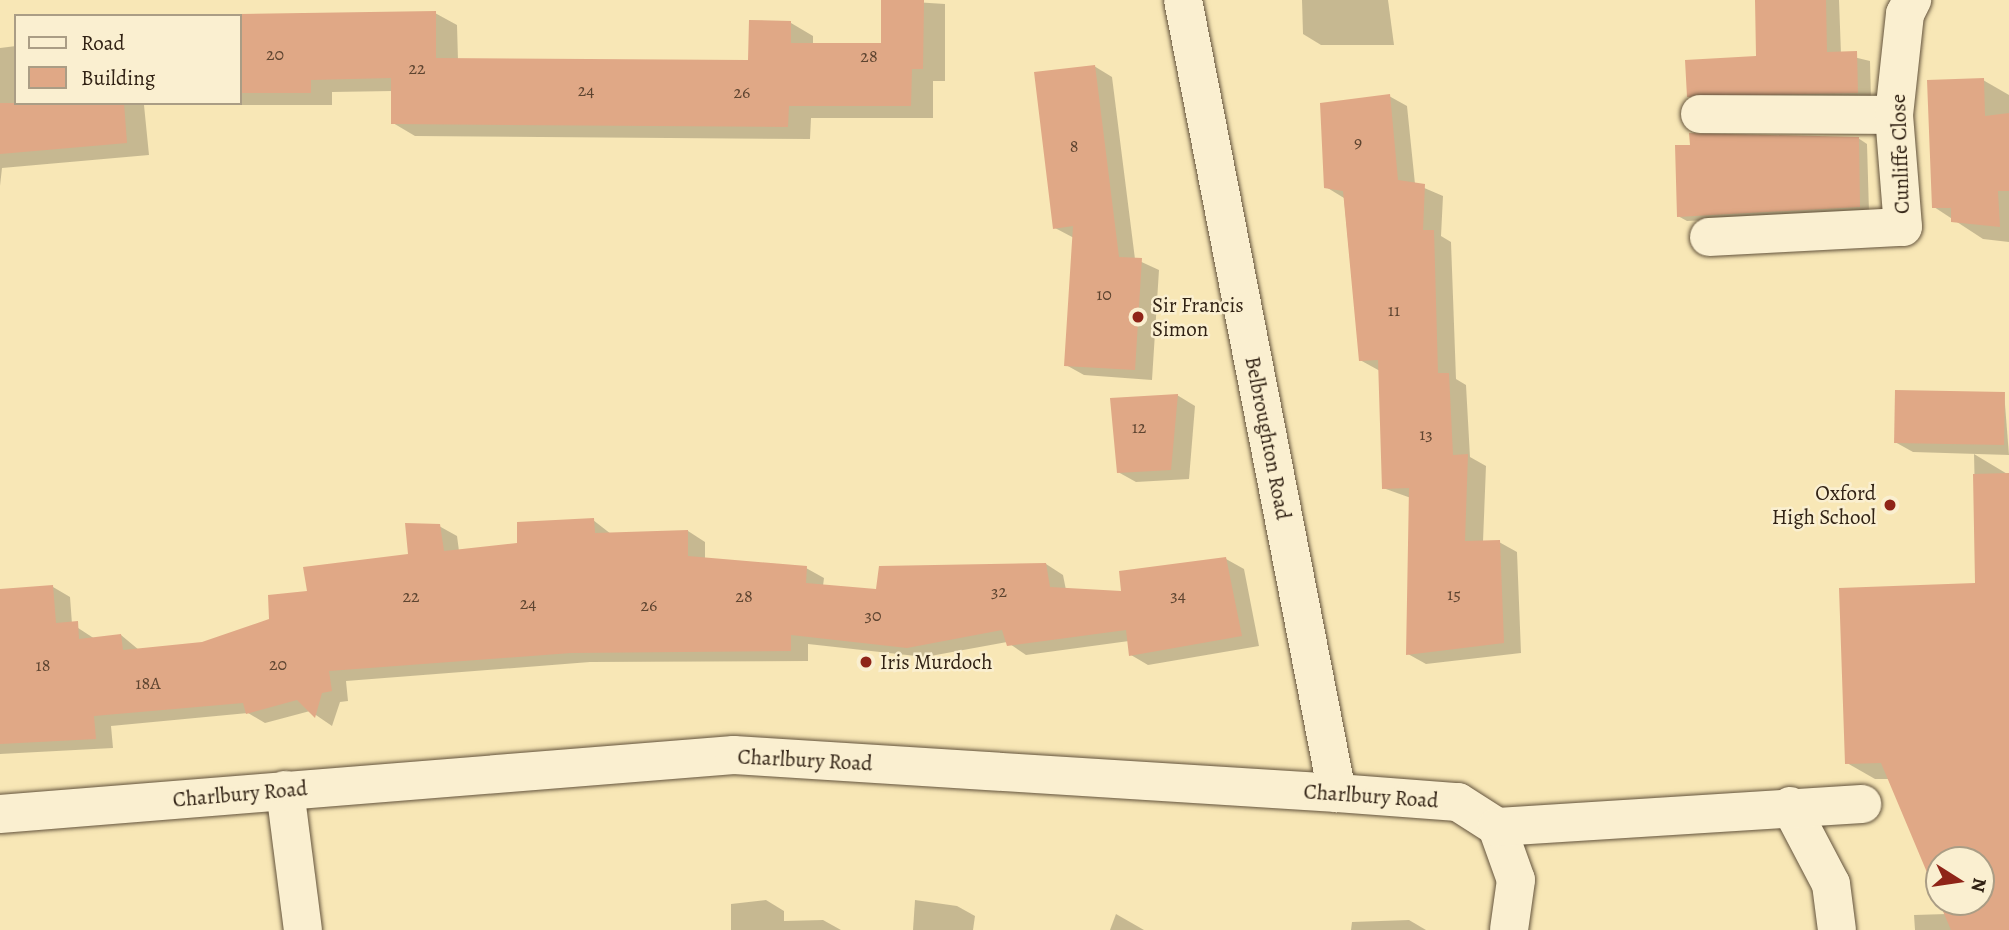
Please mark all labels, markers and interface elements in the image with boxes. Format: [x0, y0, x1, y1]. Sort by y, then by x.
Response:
legend [14, 14, 242, 105]
text: Road [81, 29, 125, 57]
house number: 20 [266, 43, 284, 65]
house number: 28 [860, 45, 878, 67]
house number: 22 [408, 57, 426, 79]
text: Building [81, 64, 155, 92]
house number: 24 [578, 79, 594, 101]
house number: 26 [734, 81, 750, 103]
street label: Cunliffe Close [1885, 94, 1915, 214]
house number: 9 [1354, 131, 1362, 153]
house number: 8 [1070, 135, 1078, 157]
house number: 10 [1096, 283, 1112, 305]
place label: Sir Francis Simon [1152, 292, 1244, 342]
house number: 11 [1388, 299, 1400, 321]
marker: Sir Francis Simon [1130, 309, 1146, 325]
street label: Belbroughton Road [1240, 354, 1296, 522]
house number: 12 [1132, 416, 1146, 438]
house number: 13 [1419, 423, 1433, 445]
place label: Oxford High School [1772, 480, 1876, 530]
marker: Oxford High School [1882, 497, 1898, 513]
house number: 32 [991, 580, 1007, 602]
house number: 15 [1447, 583, 1461, 605]
house number: 34 [1170, 584, 1186, 606]
house number: 22 [402, 585, 420, 607]
house number: 28 [735, 585, 753, 607]
house number: 24 [520, 592, 536, 614]
house number: 26 [641, 594, 657, 616]
house number: 30 [864, 604, 882, 626]
place label: Iris Murdoch [880, 649, 992, 675]
house number: 20 [269, 653, 287, 675]
house number: 18 [36, 654, 50, 676]
marker: Iris Murdoch [858, 654, 874, 670]
house number: 18A [135, 672, 161, 694]
street label: Charlbury Road [737, 744, 873, 776]
street label: Charlbury Road [172, 776, 308, 812]
street label: Charlbury Road [1303, 779, 1439, 813]
north arrow [1925, 846, 1995, 916]
text: N [1964, 875, 1993, 894]

